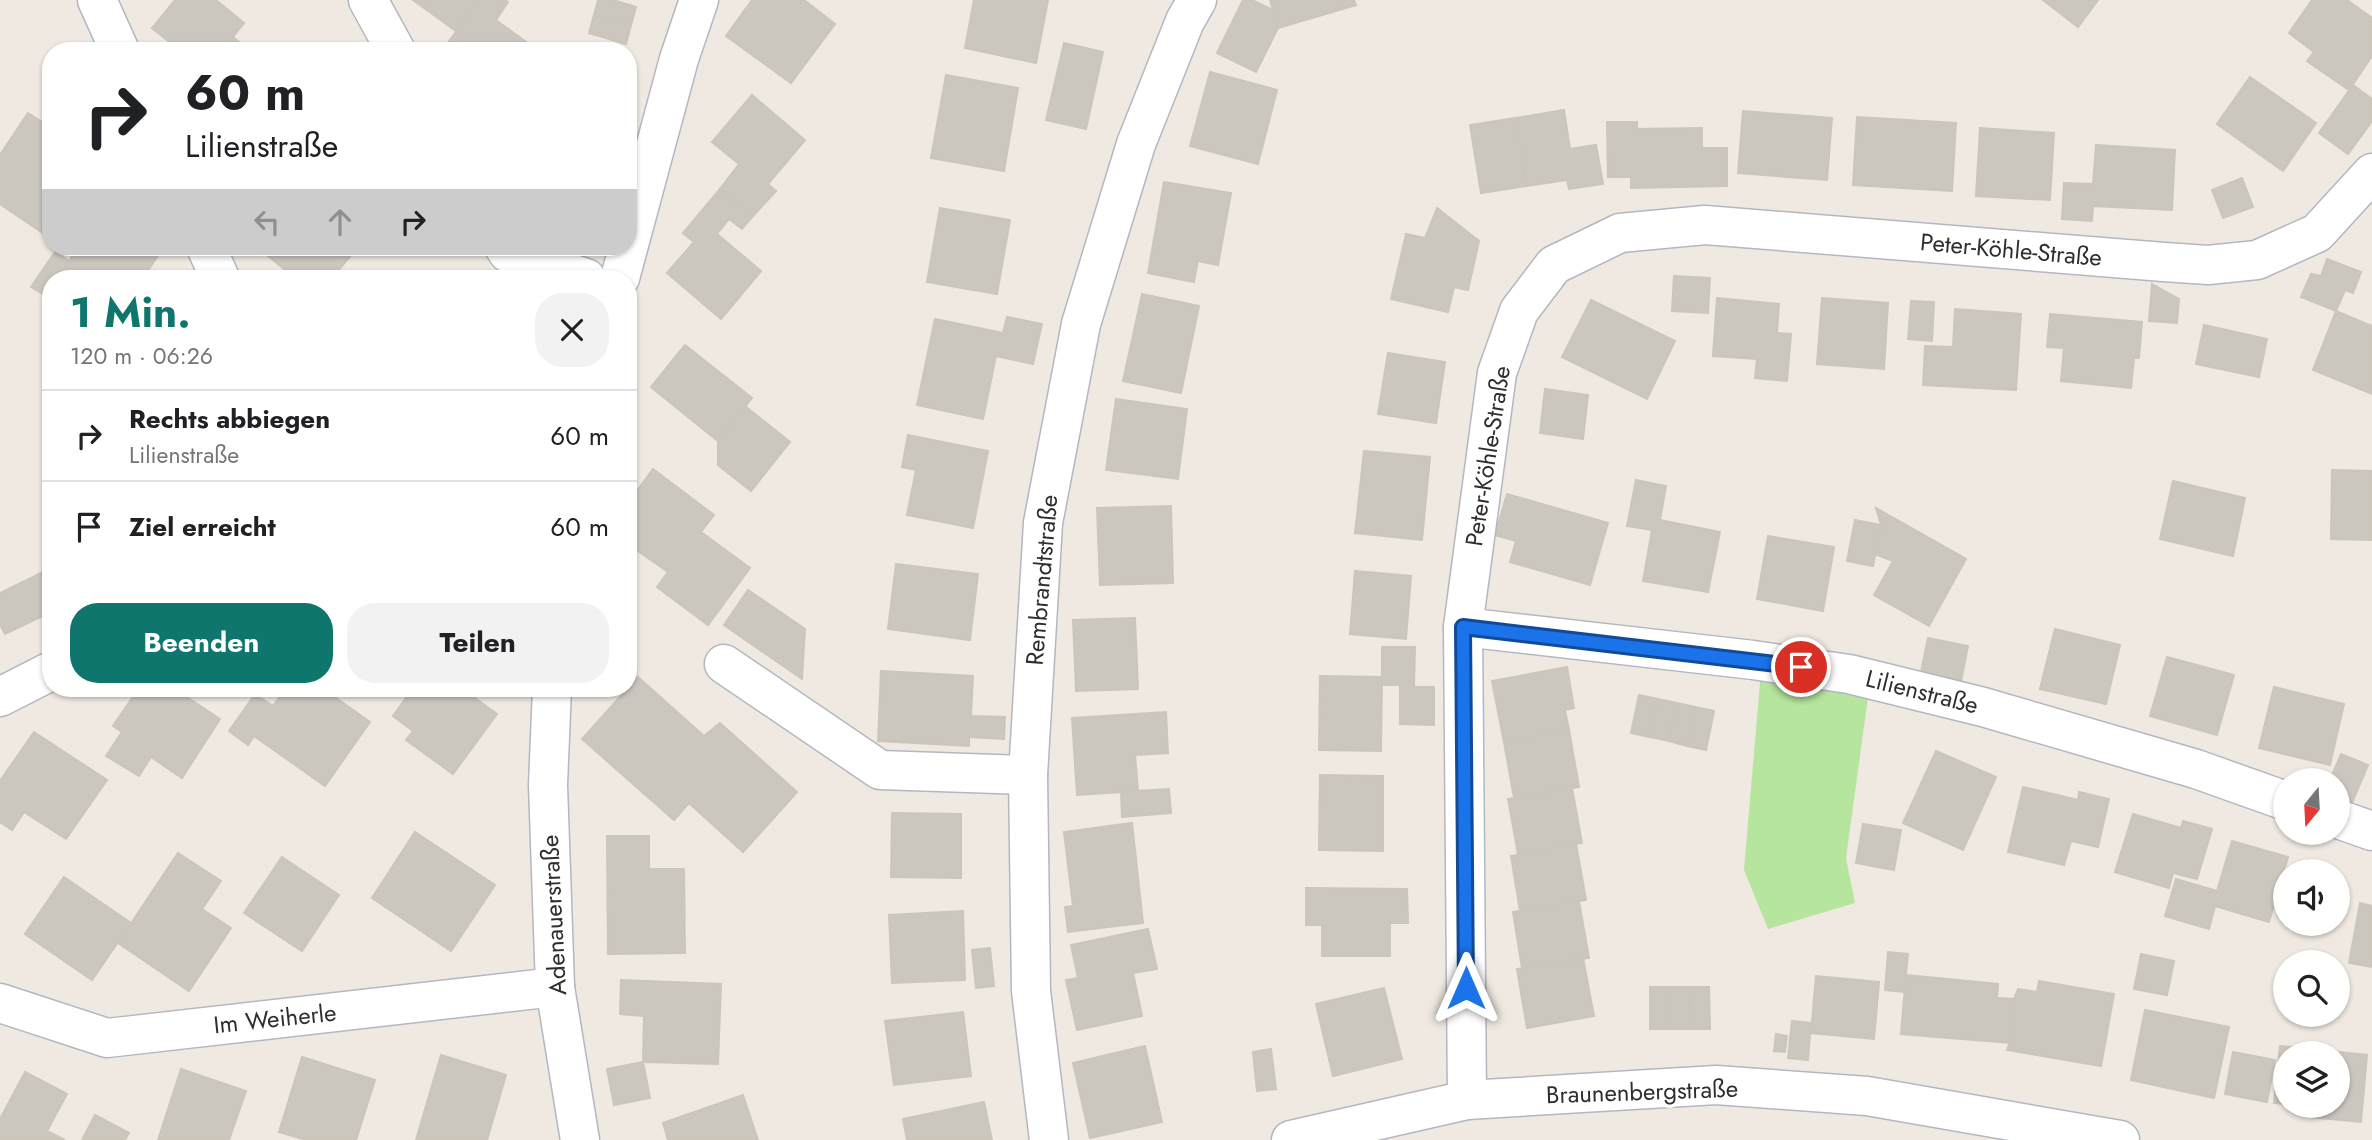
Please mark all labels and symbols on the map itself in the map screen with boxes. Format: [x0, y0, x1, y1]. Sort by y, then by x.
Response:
street label: Peter-Köhle-Straße [1919, 224, 2103, 275]
street label: Peter-Köhle-Straße [1456, 363, 1519, 549]
street label: Rembrandtstraße [1017, 493, 1066, 667]
pin [1771, 637, 1831, 697]
street label: Lilienstraße [1862, 661, 1982, 722]
north arrow [2273, 768, 2350, 845]
street label: Adenauerstraße [532, 834, 575, 996]
position arrow [1429, 951, 1503, 1025]
street label: Im Weiherle [212, 995, 338, 1042]
street label: Braunenbergstraße [1545, 1071, 1739, 1112]

